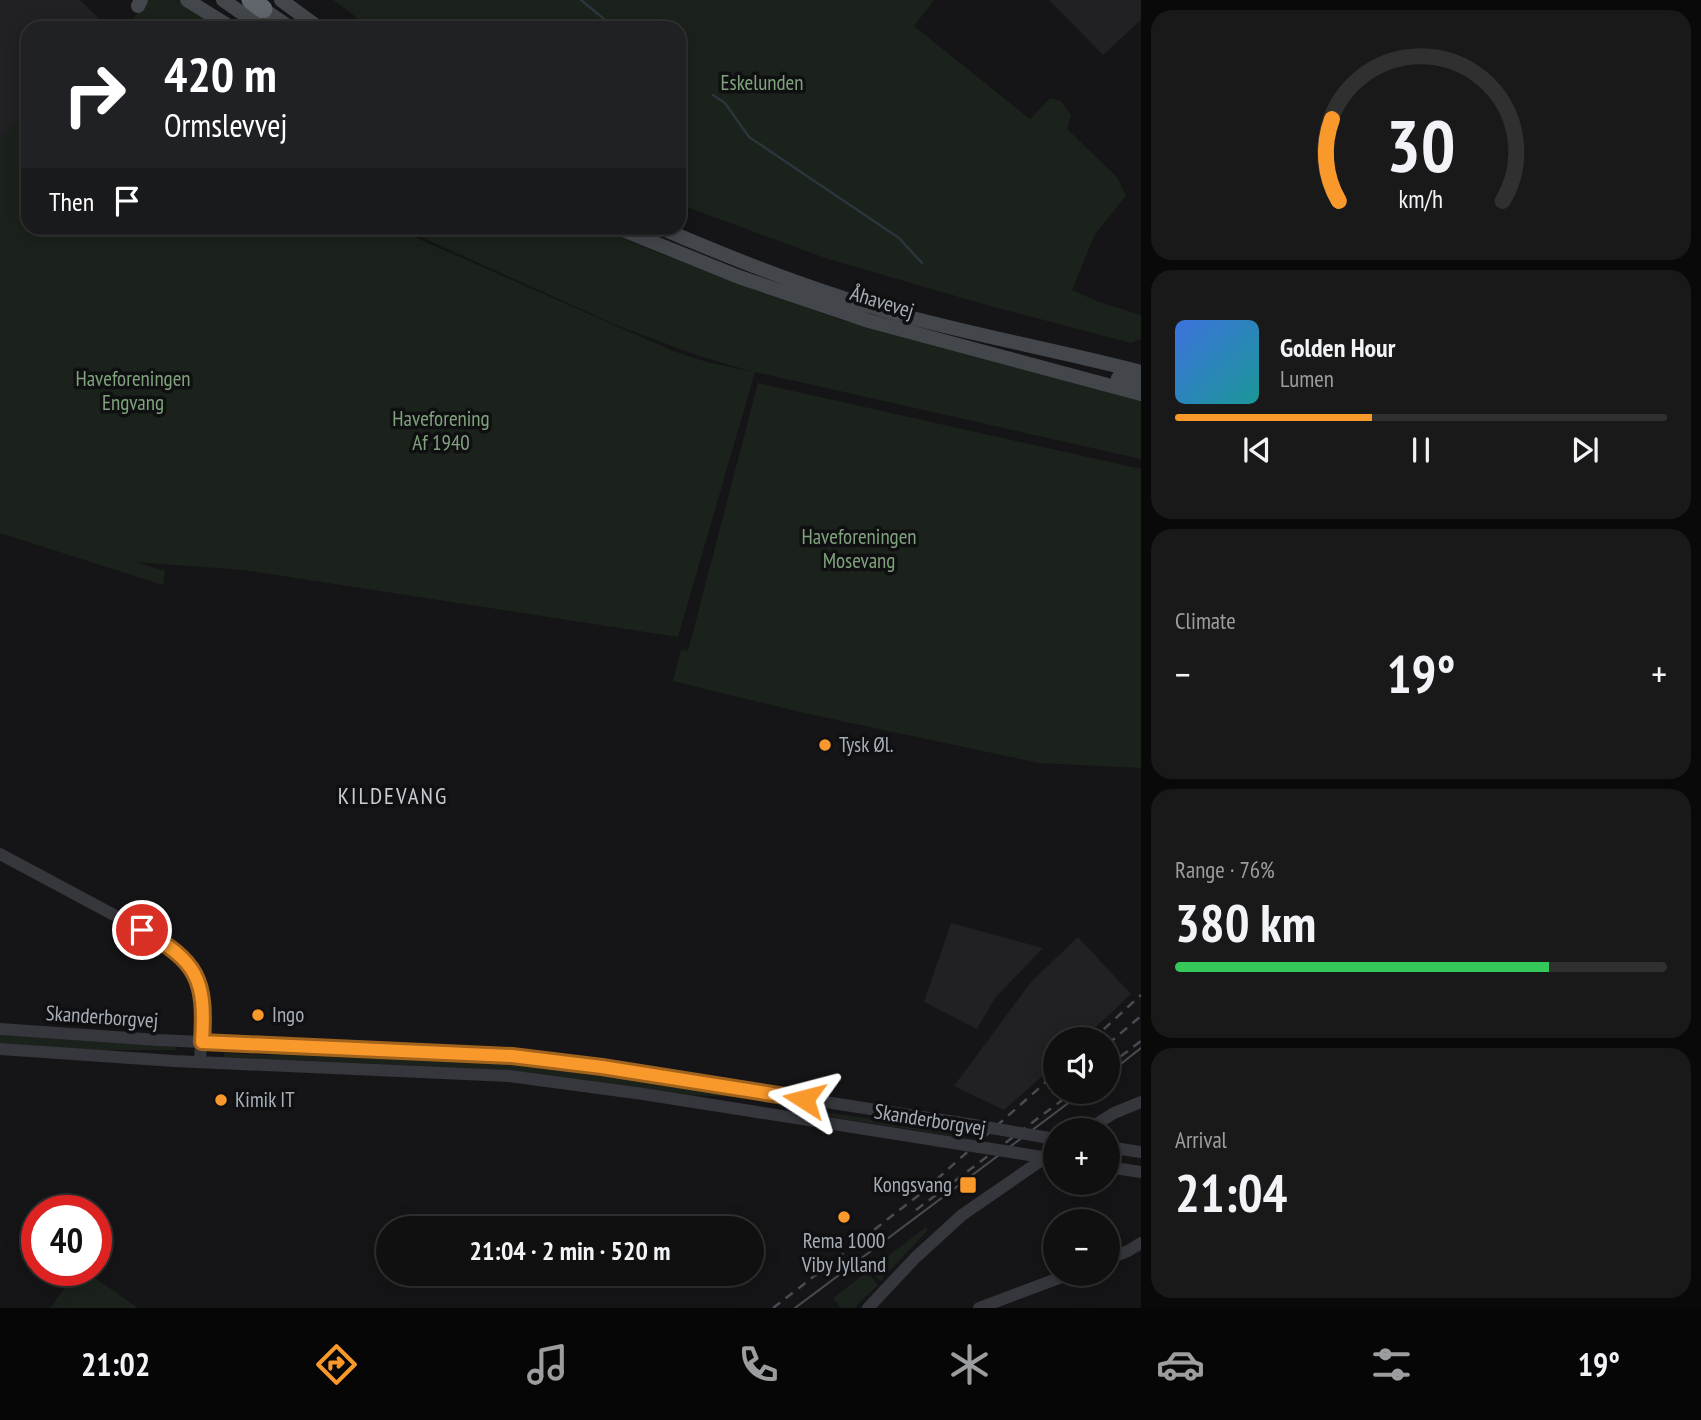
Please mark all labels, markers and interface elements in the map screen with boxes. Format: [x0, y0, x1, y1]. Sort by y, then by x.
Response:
text: 420 m [164, 42, 277, 106]
icon: right [49, 49, 140, 140]
park label: Eskelunden [721, 69, 803, 96]
text: 30 [1386, 97, 1456, 191]
text: Ormslevvej [164, 104, 287, 146]
icon: arrive [108, 182, 146, 220]
text: km/h [1399, 183, 1443, 215]
text: Then [49, 185, 94, 218]
street label: Åhavevej [847, 279, 917, 324]
text: Golden Hour [1280, 331, 1395, 364]
text: Lumen [1280, 364, 1334, 393]
park label: Haveforeningen Engvang [75, 365, 191, 416]
park label: Haveforening Af 1940 [392, 405, 490, 456]
icon: previous [1238, 431, 1276, 469]
icon: pause [1402, 431, 1440, 469]
icon: next [1566, 431, 1604, 469]
park label: Haveforeningen Mosevang [801, 523, 917, 574]
text: Climate [1175, 606, 1236, 635]
text: 19° [1387, 640, 1455, 707]
text: − [1175, 649, 1191, 698]
text: + [1651, 649, 1667, 698]
place label: Tysk Øl. [839, 731, 893, 758]
marker: Tysk Øl. [817, 737, 833, 753]
district label: KILDEVANG [338, 781, 448, 810]
text: Range · 76% [1175, 855, 1275, 884]
text: 380 km [1175, 889, 1316, 956]
pin [112, 900, 172, 960]
icon: arrive [123, 911, 161, 949]
street label: Skanderborgvej [45, 999, 159, 1034]
place label: Ingo [272, 1001, 304, 1028]
marker: Ingo [250, 1007, 266, 1023]
map controls [1043, 1027, 1120, 1286]
button: sound [1043, 1027, 1120, 1104]
position arrow [767, 1062, 841, 1136]
place label: Kimik IT [235, 1086, 295, 1113]
marker: Kimik IT [213, 1092, 229, 1108]
street label: Skanderborgvej [872, 1097, 988, 1142]
button: + [1043, 1118, 1120, 1195]
text: Arrival [1175, 1125, 1227, 1154]
text: 21:04 [1175, 1159, 1287, 1226]
place label: Kongsvang [873, 1171, 952, 1198]
marker: Kongsvang [958, 1175, 978, 1195]
speed limit sign: 40 [21, 1195, 112, 1286]
marker: Rema 1000 Viby Jylland [836, 1209, 852, 1225]
button: − [1043, 1209, 1120, 1286]
place label: Rema 1000 Viby Jylland [801, 1227, 886, 1278]
text: 21:04 · 2 min · 520 m [470, 1234, 670, 1267]
icon: directions [312, 1340, 361, 1389]
icon: music [523, 1340, 572, 1389]
icon: phone [734, 1340, 783, 1389]
icon: climate [945, 1340, 994, 1389]
icon: car [1156, 1340, 1205, 1389]
icon: filters [1367, 1340, 1416, 1389]
text: 21:02 [81, 1343, 150, 1385]
text: 19° [1578, 1343, 1620, 1385]

